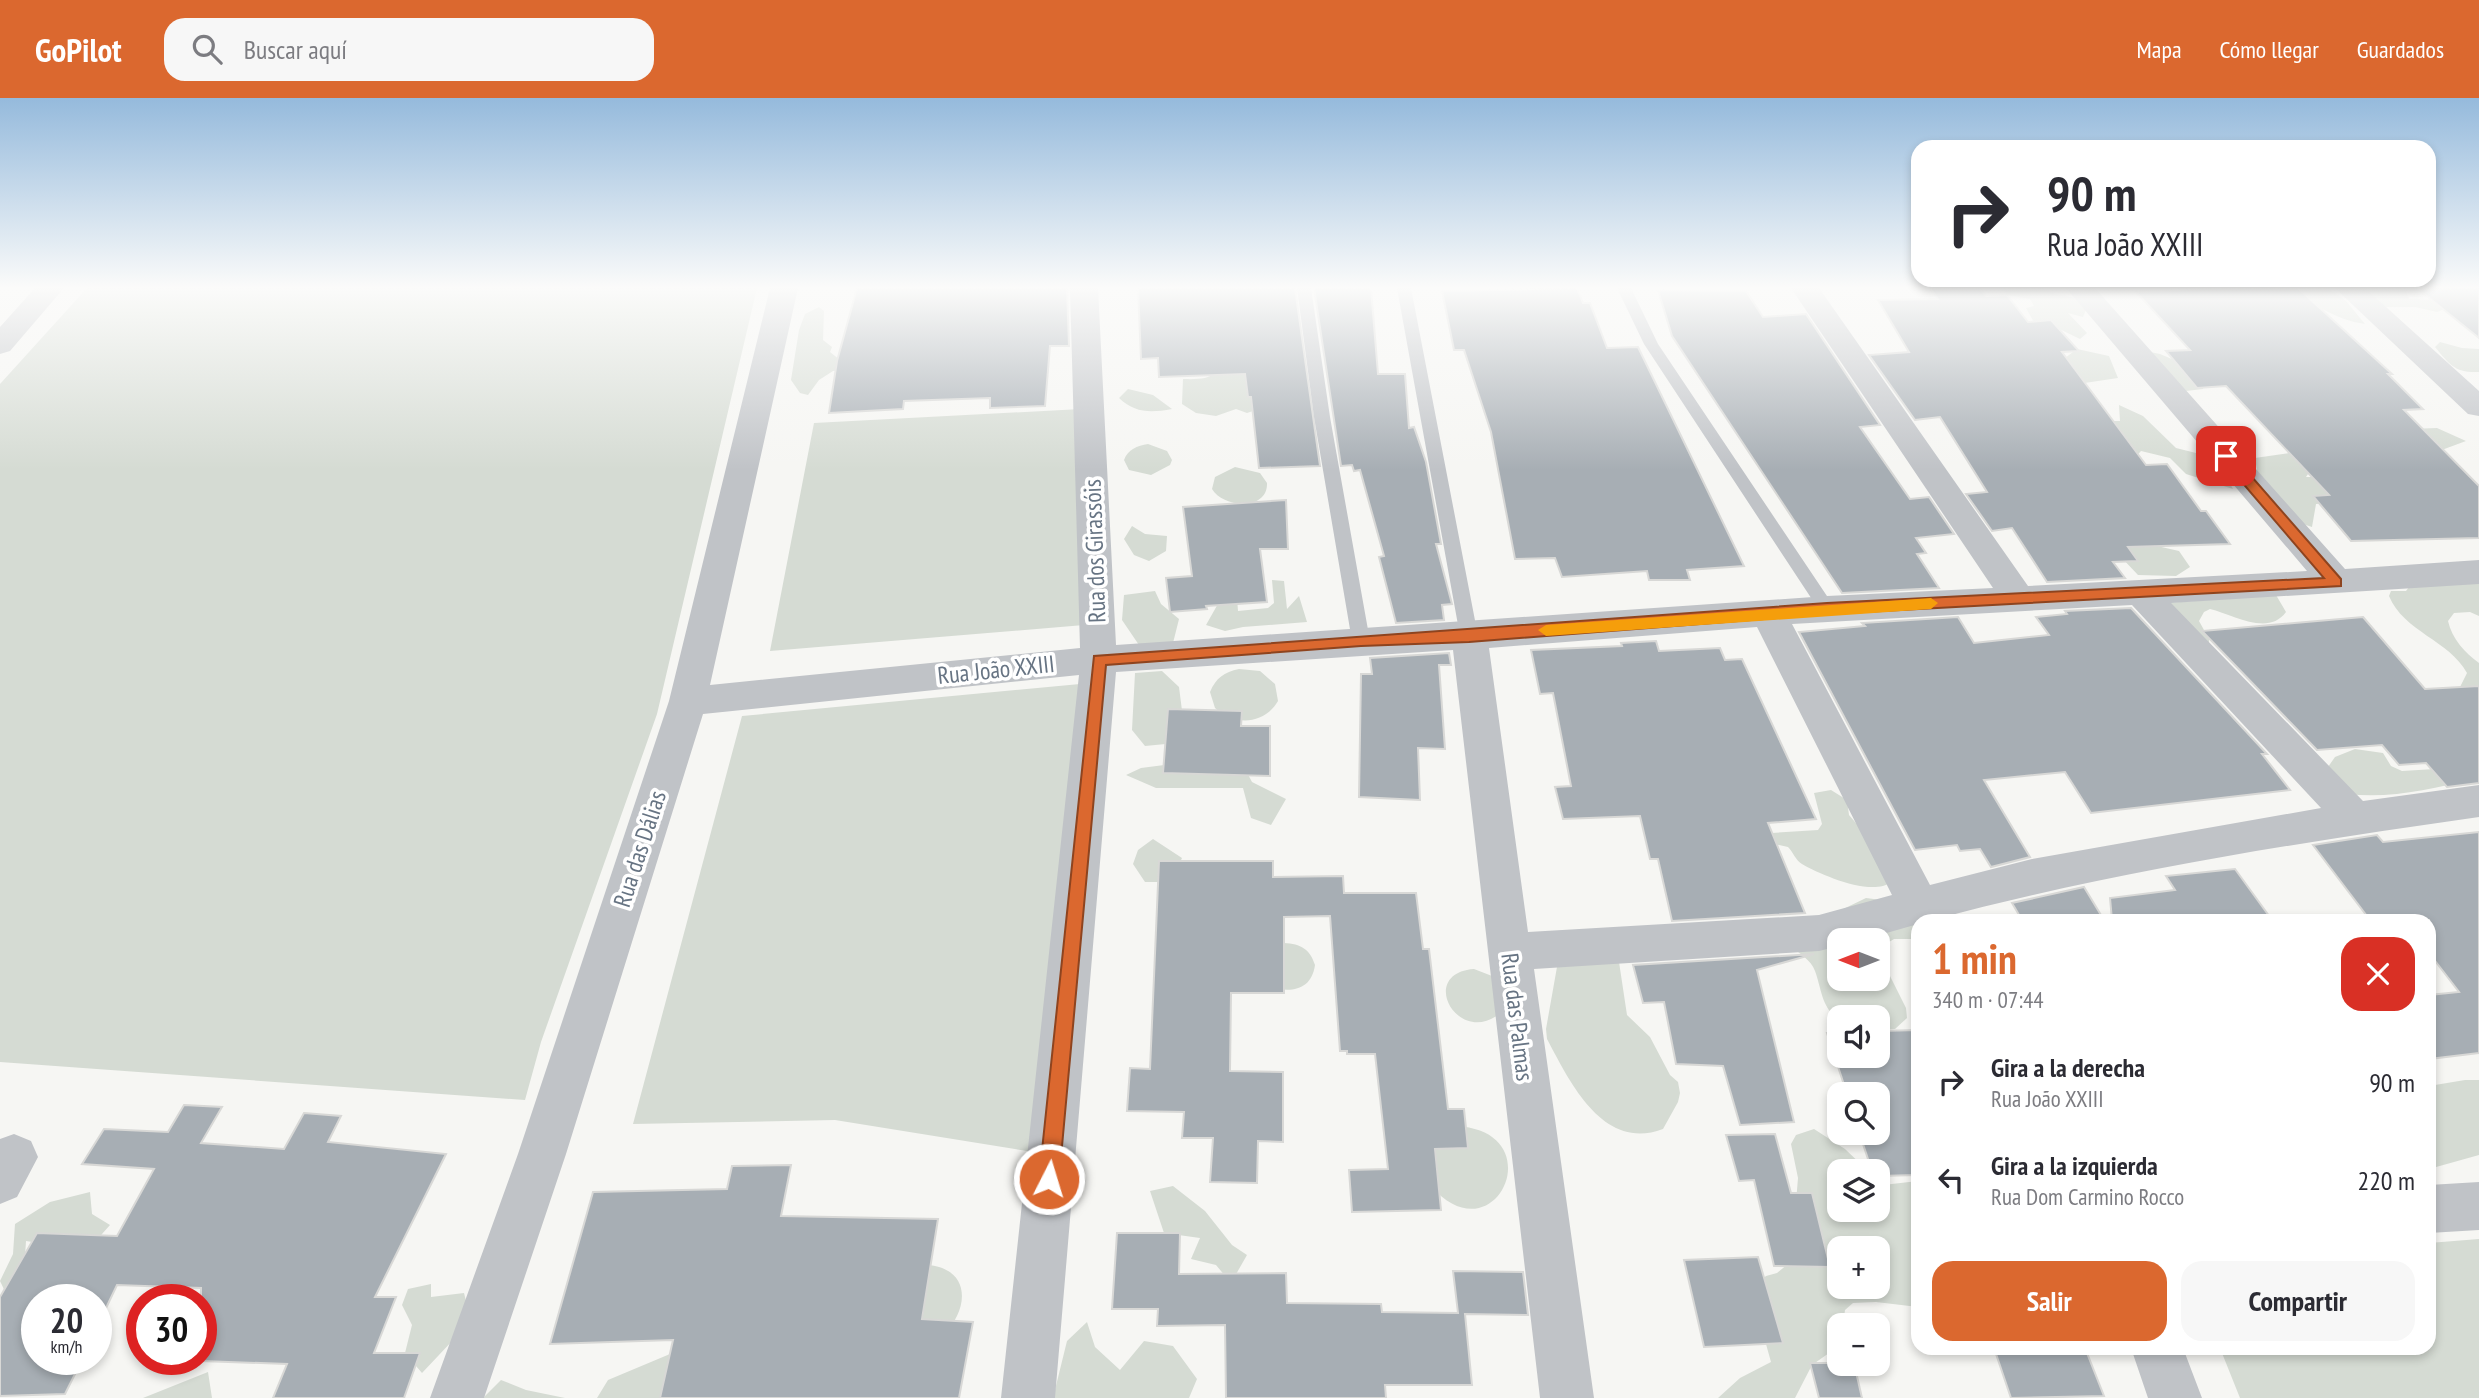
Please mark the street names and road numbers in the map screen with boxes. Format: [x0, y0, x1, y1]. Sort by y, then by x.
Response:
street label: Rua dos Girassóis [1077, 479, 1112, 623]
street label: Rua João XXIII [936, 648, 1056, 691]
street label: Rua das Dálias [606, 787, 673, 911]
street label: Rua das Palmas [1494, 951, 1541, 1083]

